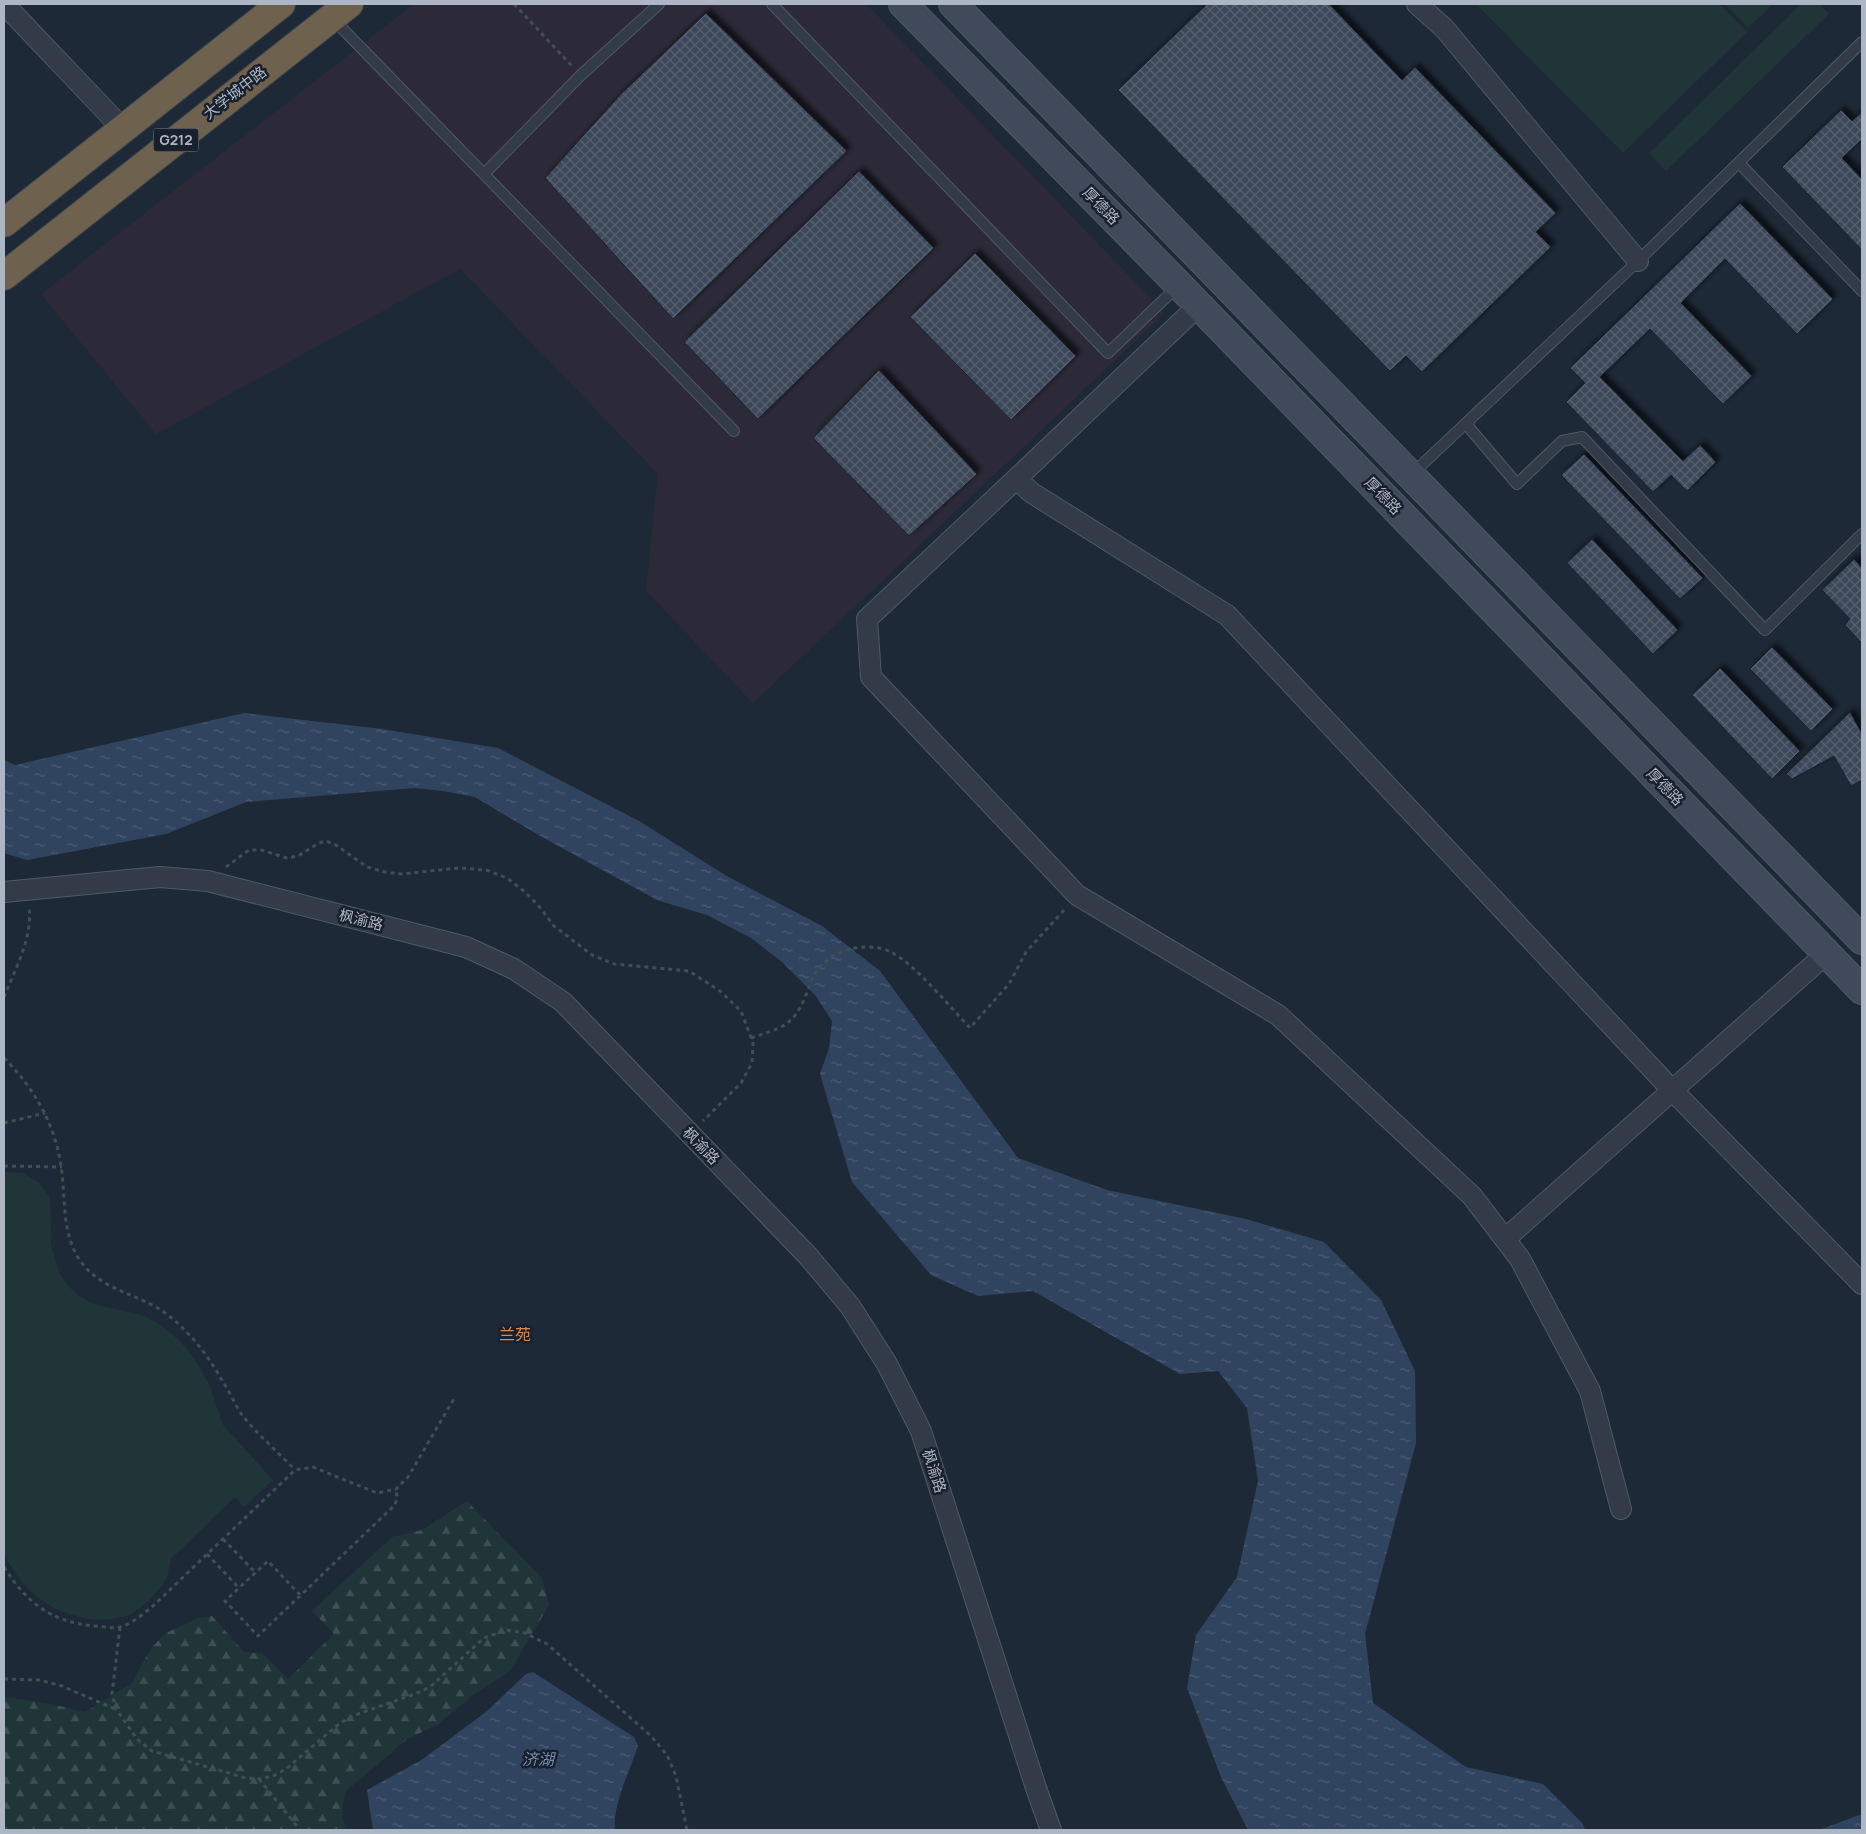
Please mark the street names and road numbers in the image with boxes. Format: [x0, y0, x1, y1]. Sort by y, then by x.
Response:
street label: 大学城中路 [199, 61, 271, 124]
road number: G212 [154, 128, 198, 152]
street label: 厚德路 [1078, 182, 1125, 229]
street label: 厚德路 [1360, 472, 1407, 519]
street label: 厚德路 [1642, 763, 1689, 810]
street label: 枫渝路 [337, 904, 386, 935]
street label: 枫渝路 [678, 1122, 725, 1169]
street label: 枫渝路 [918, 1446, 951, 1495]

